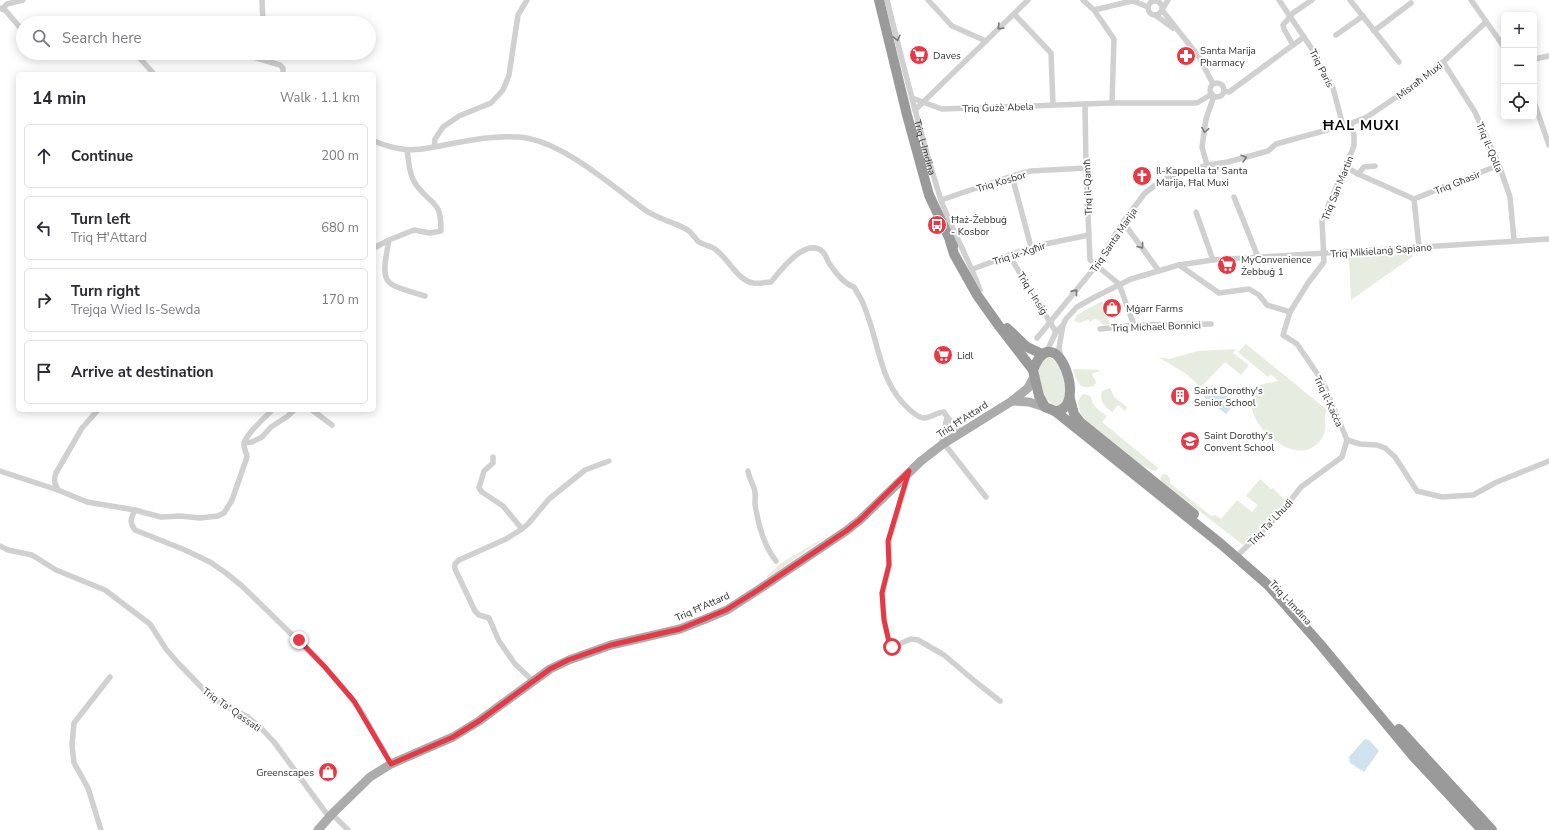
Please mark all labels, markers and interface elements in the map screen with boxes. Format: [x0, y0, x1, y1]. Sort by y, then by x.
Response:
map controls [1501, 12, 1537, 120]
button: + [1501, 12, 1537, 48]
search box [16, 16, 376, 60]
one-way arrow [997, 22, 1005, 30]
icon: search [30, 27, 52, 49]
text: Search here [62, 28, 142, 48]
one-way arrow [892, 34, 901, 41]
supermarket icon: Daves [908, 44, 930, 66]
place label: Santa Marija Pharmacy [1200, 44, 1256, 70]
pharmacy icon: Santa Marija Pharmacy [1175, 45, 1197, 67]
street label: Triq Paris [1305, 47, 1337, 90]
button: − [1501, 48, 1537, 84]
place label: Daves [933, 49, 961, 63]
street label: Misraħ Muxi [1394, 59, 1446, 103]
button: locate [1501, 84, 1537, 120]
text: 14 min [32, 87, 86, 110]
text: Walk · 1.1 km [280, 89, 360, 107]
street label: Triq Ġużè Abela [962, 100, 1034, 116]
district label: ĦAL MUXI [1322, 116, 1400, 135]
street label: Triq l-Imdina [910, 118, 939, 177]
street label: Triq il-Qolla [1472, 120, 1506, 175]
one-way arrow [1201, 127, 1209, 133]
icon: ahead [33, 145, 55, 167]
text: Continue [71, 146, 133, 166]
text: 200 m [321, 147, 359, 165]
one-way arrow [1240, 154, 1247, 163]
street label: Triq San Martin [1319, 154, 1357, 223]
street label: Triq il-Qamħ [1080, 159, 1096, 215]
place label: Il-Kappella ta' Santa Marija, Ħal Muxi [1156, 164, 1248, 190]
church icon: Il-Kappella ta' Santa Marija, Ħal Muxi [1131, 165, 1153, 187]
street label: Triq Għasir [1432, 167, 1483, 199]
street label: Triq Kosbor [975, 168, 1028, 196]
street label: Triq Santa Marija [1087, 205, 1141, 276]
text: Turn left [71, 209, 130, 229]
place label: Ħaż-Żebbuġ - Kosbor [951, 213, 1007, 239]
bus stop icon: Ħaż-Żebbuġ - Kosbor [926, 214, 948, 236]
icon: left [33, 217, 55, 239]
text: 680 m [321, 219, 359, 237]
text: Triq Ħ'Attard [71, 229, 147, 247]
street label: Triq ix-Xgħir [991, 239, 1048, 269]
street label: Triq Mikielanġ Sapiano [1330, 240, 1433, 262]
one-way arrow [1136, 242, 1143, 249]
place label: MyConvenience Żebbuġ 1 [1241, 253, 1312, 279]
supermarket icon: MyConvenience Żebbuġ 1 [1216, 254, 1238, 276]
street label: Triq l-Insiġ [1014, 270, 1051, 318]
text: Turn right [71, 281, 140, 301]
icon: right [33, 289, 55, 311]
one-way arrow [1070, 289, 1077, 296]
text: 170 m [321, 291, 359, 309]
shop icon: Mġarr Farms [1101, 297, 1123, 319]
text: Trejqa Wied Is-Sewda [71, 301, 200, 319]
place label: Mġarr Farms [1126, 302, 1183, 316]
street label: Triq Michael Bonnici [1111, 318, 1201, 336]
supermarket icon: Lidl [932, 344, 954, 366]
place label: Lidl [957, 349, 974, 363]
icon: arrive [33, 361, 55, 383]
text: Arrive at destination [71, 362, 214, 382]
street label: Triq il-Kaċċa [1310, 374, 1346, 429]
place label: Saint Dorothy's Senior School [1194, 384, 1263, 410]
building icon: Saint Dorothy's Senior School [1169, 385, 1191, 407]
street label: Triq Ħ'Attard [934, 398, 991, 442]
place label: Saint Dorothy's Convent School [1204, 429, 1274, 455]
school or university icon: Saint Dorothy's Convent School [1179, 430, 1201, 452]
street label: Triq Ta' Lhudi [1245, 496, 1296, 549]
street label: Triq l-Imdina [1266, 577, 1315, 628]
street label: Triq Ħ'Attard [673, 589, 732, 625]
route end [290, 631, 308, 649]
route start [883, 638, 901, 656]
street label: Triq Ta' Qassati [199, 684, 264, 735]
shop icon: Greenscapes [317, 761, 339, 783]
place label: Greenscapes [256, 766, 314, 780]

